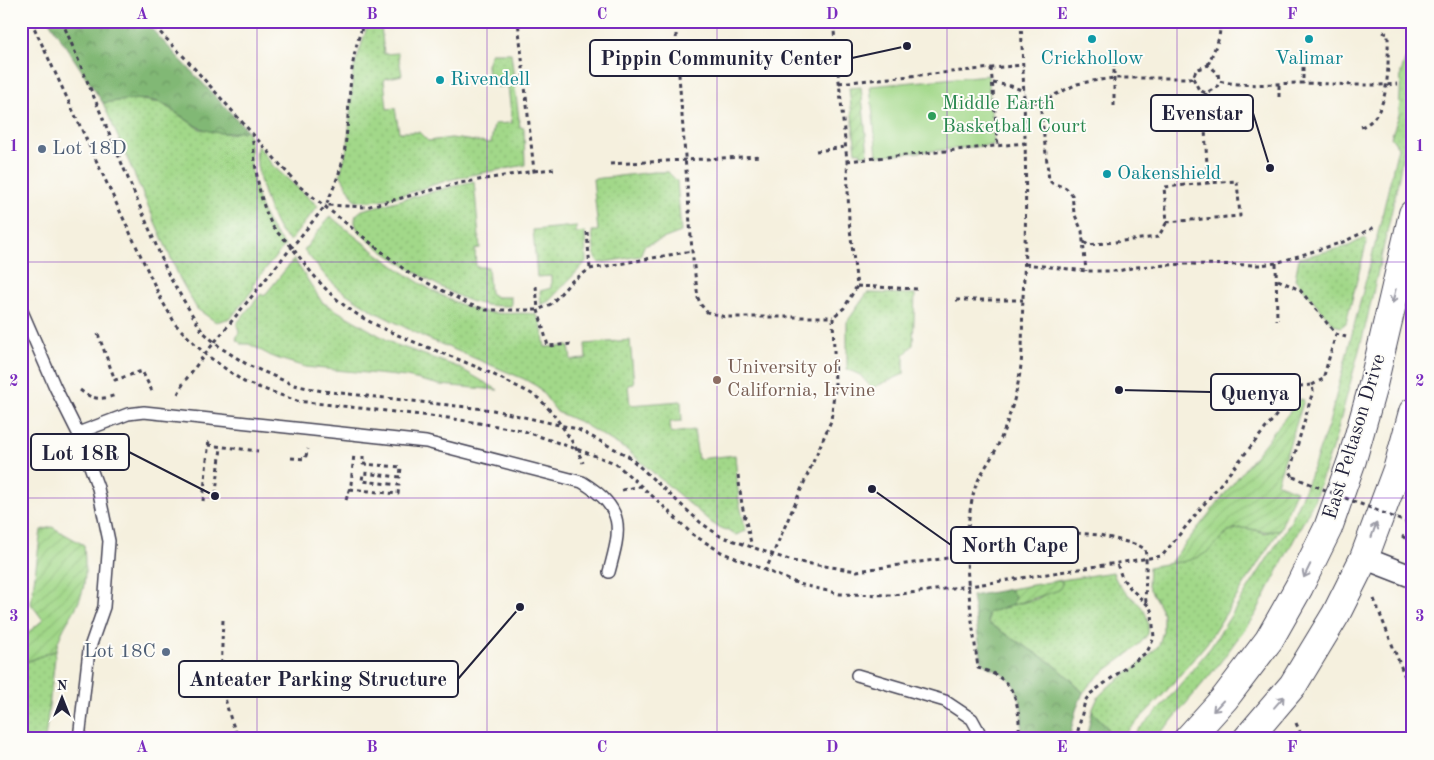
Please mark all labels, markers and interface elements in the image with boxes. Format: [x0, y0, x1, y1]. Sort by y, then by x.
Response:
text: A [136, 7, 148, 23]
text: B [366, 7, 378, 23]
text: C [597, 7, 607, 23]
text: D [826, 7, 838, 23]
text: E [1056, 7, 1068, 23]
text: F [1287, 7, 1298, 23]
marker: Crickhollow [1086, 33, 1098, 45]
marker: Valimar [1303, 33, 1315, 45]
callout: Pippin Community Center [590, 40, 852, 76]
text: Pippin Community Center [600, 49, 842, 70]
place label: Crickhollow [1041, 49, 1144, 69]
place label: Valimar [1275, 49, 1343, 69]
place label: Rivendell [450, 70, 530, 90]
marker: Rivendell [434, 74, 446, 86]
place label: Middle Earth Basketball Court [942, 94, 1087, 137]
callout: Evenstar [1151, 95, 1253, 131]
text: Evenstar [1161, 104, 1243, 125]
marker: Middle Earth Basketball Court [926, 110, 938, 122]
text: 1 [9, 139, 19, 155]
place label: Lot 18D [52, 139, 127, 159]
text: 1 [1415, 139, 1425, 155]
marker: Lot 18D [36, 143, 48, 155]
place label: Oakenshield [1117, 164, 1221, 184]
marker: Oakenshield [1101, 168, 1113, 180]
one-way arrow [1389, 287, 1398, 303]
street label: East Peltason Drive [1320, 352, 1390, 522]
place label: University of California, Irvine [727, 358, 875, 401]
text: 2 [9, 374, 19, 390]
marker: University of California, Irvine [711, 374, 723, 386]
callout: Quenya [1211, 374, 1300, 410]
text: 2 [1415, 374, 1425, 390]
text: Quenya [1221, 384, 1290, 405]
callout: Lot 18R [31, 434, 129, 470]
text: Lot 18R [41, 444, 119, 465]
one-way arrow [1370, 523, 1380, 538]
callout: North Cape [951, 527, 1078, 563]
text: North Cape [962, 536, 1068, 557]
one-way arrow [1302, 564, 1312, 579]
text: 3 [9, 609, 19, 625]
text: 3 [1415, 609, 1425, 625]
place label: Lot 18C [83, 642, 156, 662]
marker: Lot 18C [160, 646, 172, 658]
callout: Anteater Parking Structure [179, 661, 458, 697]
text: Anteater Parking Structure [189, 670, 447, 691]
north arrow [38, 672, 88, 722]
text: N [57, 679, 68, 693]
one-way arrow [1273, 695, 1284, 708]
one-way arrow [1212, 700, 1224, 713]
text: A [136, 740, 148, 756]
text: B [366, 740, 378, 756]
text: C [597, 740, 607, 756]
text: D [826, 740, 838, 756]
text: E [1056, 740, 1068, 756]
text: F [1287, 740, 1298, 756]

